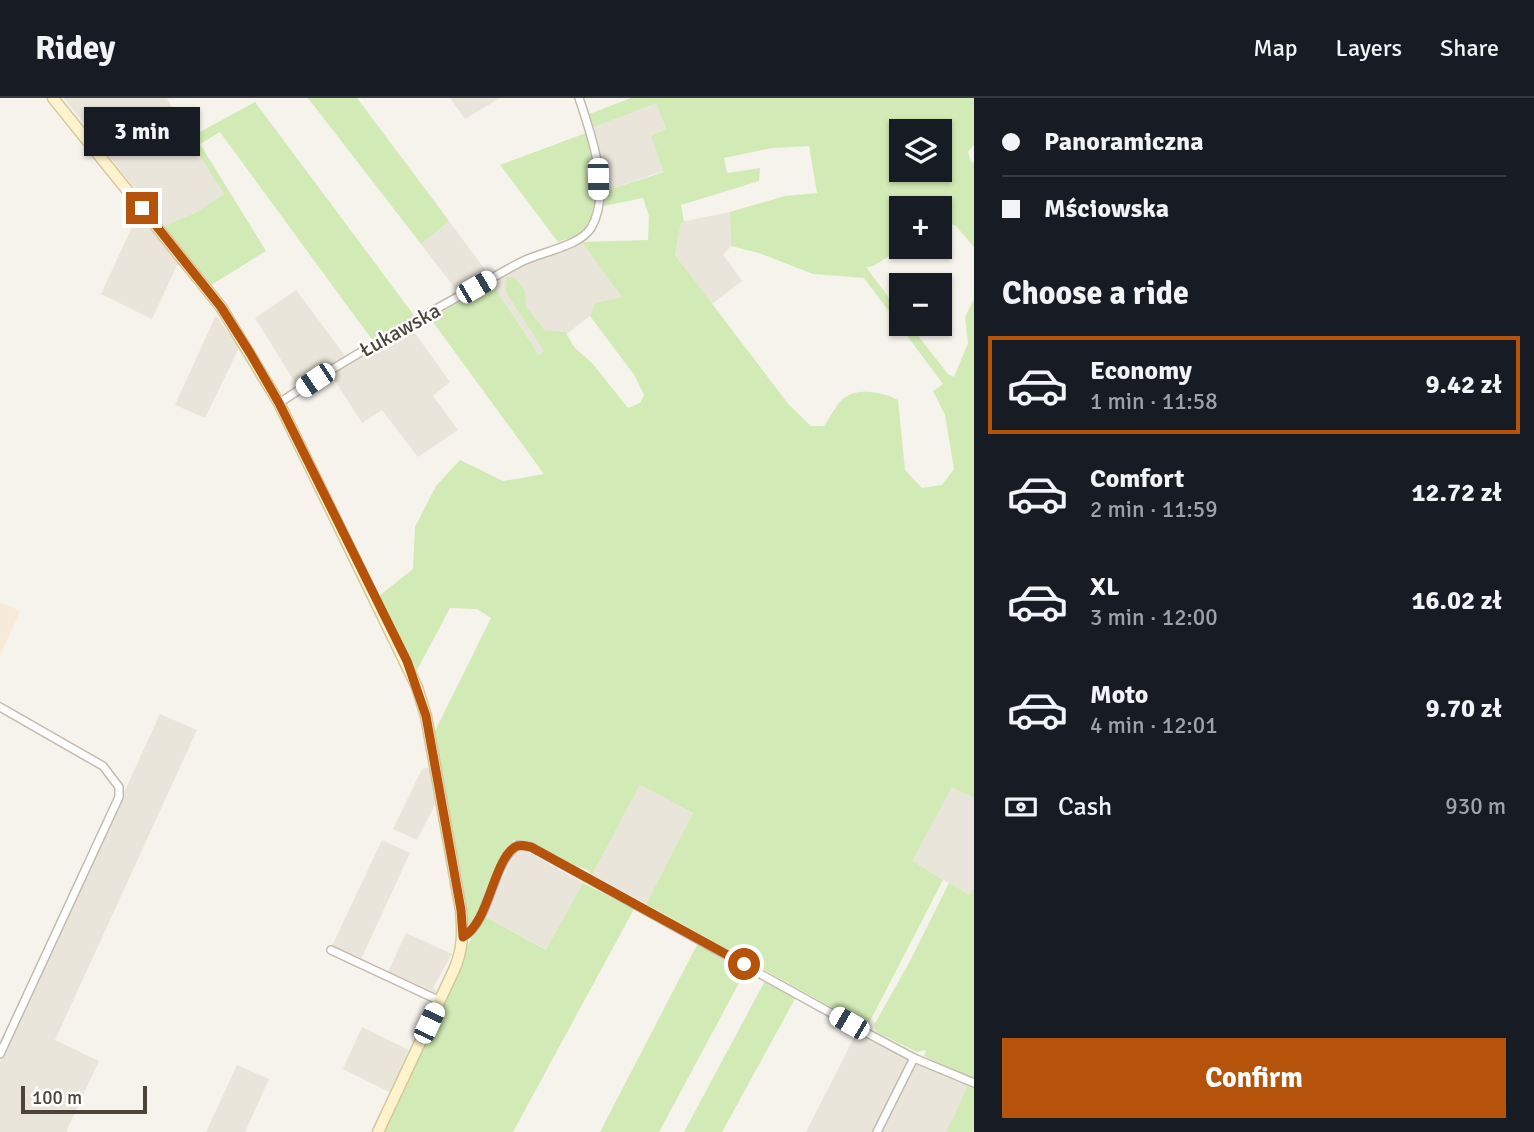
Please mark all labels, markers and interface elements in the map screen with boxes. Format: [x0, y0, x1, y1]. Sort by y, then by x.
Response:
text: Ridey [35, 28, 115, 69]
text: Map [1253, 33, 1298, 63]
text: Layers [1336, 33, 1402, 63]
text: Share [1440, 33, 1499, 63]
callout: 3 min [84, 106, 200, 155]
text: 3 min [114, 117, 170, 146]
map controls [889, 119, 952, 336]
button: layers [889, 119, 952, 182]
text: Panoramiczna [1044, 126, 1204, 158]
car [588, 158, 609, 200]
route end [126, 192, 158, 224]
text: Mściowska [1044, 193, 1169, 225]
button: + [889, 196, 952, 259]
car [453, 267, 500, 307]
button: − [889, 273, 952, 336]
text: Choose a ride [1002, 274, 1189, 313]
street label: Łukawska [355, 297, 445, 363]
icon: car [1006, 354, 1069, 417]
text: Economy [1090, 355, 1192, 387]
car [292, 360, 339, 400]
text: 9.42 zł [1426, 369, 1502, 401]
text: 1 min · 11:58 [1090, 387, 1218, 416]
icon: car [1006, 462, 1069, 525]
text: Comfort [1090, 463, 1184, 495]
text: 12.72 zł [1411, 477, 1502, 509]
text: 2 min · 11:59 [1090, 495, 1218, 524]
icon: car [1006, 570, 1069, 633]
text: XL [1090, 571, 1120, 603]
text: 16.02 zł [1411, 585, 1502, 617]
text: 3 min · 12:00 [1090, 603, 1218, 632]
icon: car [1006, 678, 1069, 741]
text: Moto [1090, 679, 1148, 711]
text: 9.70 zł [1426, 693, 1502, 725]
text: 4 min · 12:01 [1090, 711, 1218, 740]
icon: cash [1002, 788, 1040, 826]
text: Cash [1058, 791, 1112, 823]
text: 930 m [1445, 792, 1506, 821]
route start [728, 948, 760, 980]
car [411, 1000, 448, 1046]
car [826, 1003, 873, 1043]
button: Confirm [1002, 1038, 1506, 1118]
scale bar [21, 1083, 147, 1115]
text: 100 m [32, 1086, 82, 1110]

